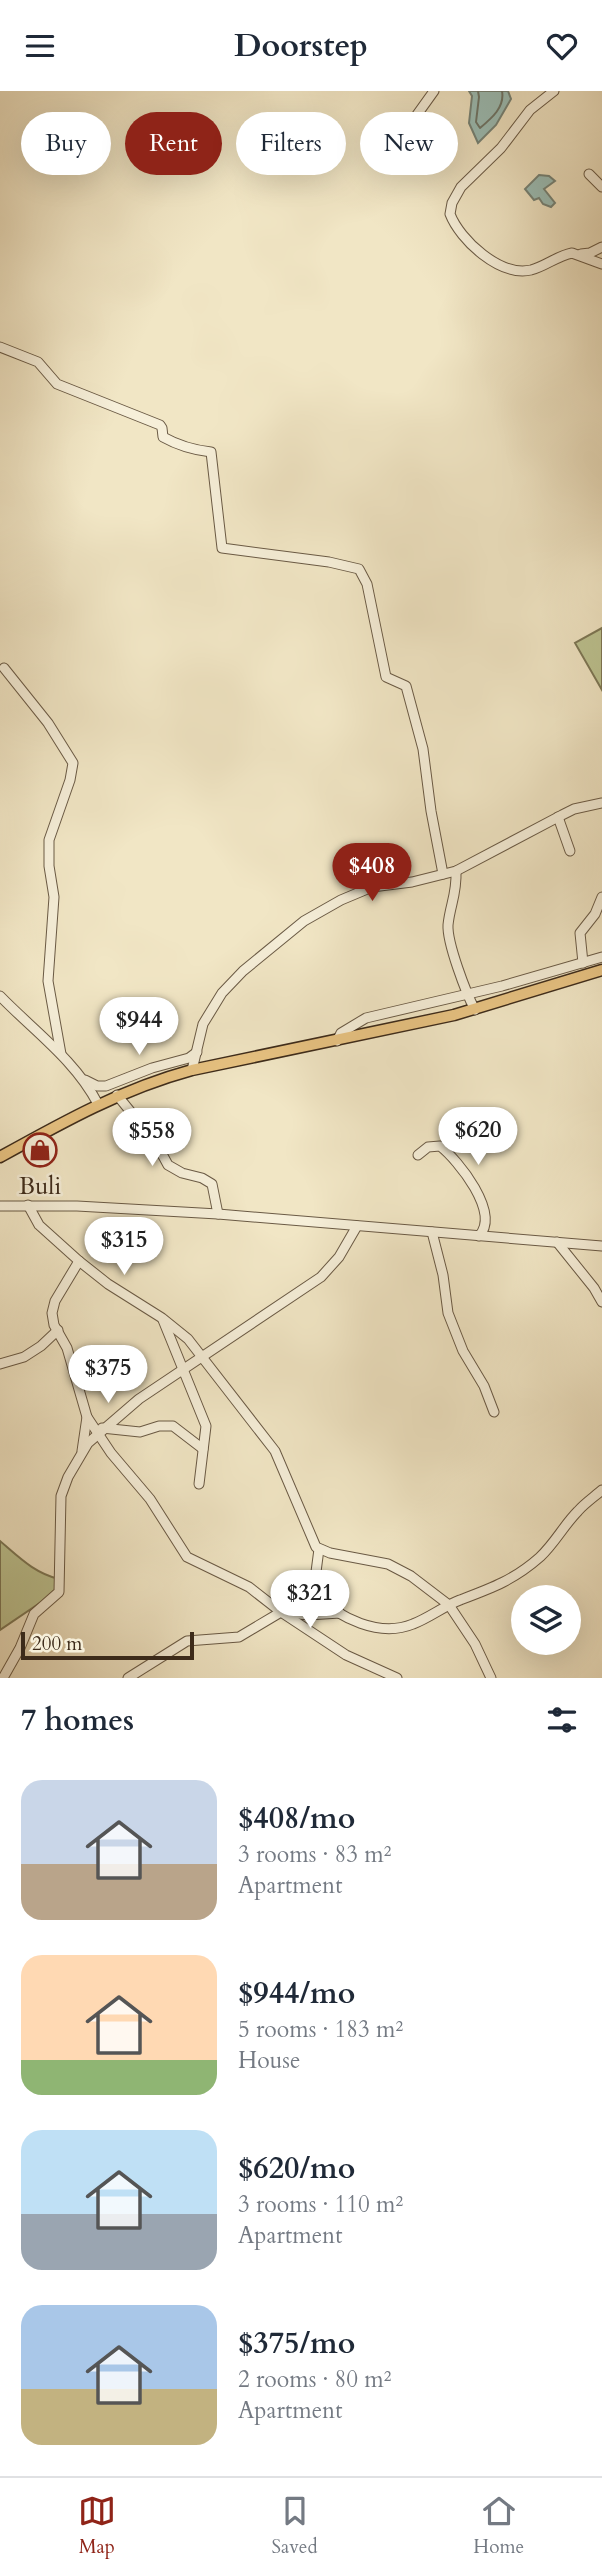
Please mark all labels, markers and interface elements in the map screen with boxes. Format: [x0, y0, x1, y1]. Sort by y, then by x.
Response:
text: Doorstep [234, 24, 368, 68]
icon: menu [21, 27, 59, 65]
icon: heart [543, 27, 581, 65]
chip: Buy [21, 112, 111, 175]
chip: Rent [125, 112, 222, 175]
chip: Filters [236, 112, 346, 175]
chip: New [360, 112, 458, 175]
pin: $408 [331, 843, 413, 903]
text: $408 [348, 850, 396, 881]
pin: $944 [98, 997, 180, 1057]
text: $944 [115, 1004, 163, 1035]
pin: $620 [437, 1107, 519, 1167]
pin: $558 [111, 1109, 193, 1168]
text: $620 [454, 1114, 502, 1145]
text: $558 [128, 1115, 176, 1146]
shop icon: Buli [21, 1131, 59, 1169]
place label: Buli [19, 1170, 61, 1203]
pin: $315 [83, 1217, 165, 1277]
text: $315 [100, 1224, 148, 1255]
pin: $375 [67, 1345, 149, 1405]
text: $375 [84, 1352, 132, 1383]
pin: $321 [269, 1571, 351, 1630]
text: $321 [286, 1577, 334, 1608]
map controls [511, 1585, 581, 1655]
button: layers [511, 1585, 581, 1655]
scale bar [21, 1629, 194, 1661]
text: 200 m [32, 1631, 82, 1657]
text: 7 homes [21, 1700, 134, 1741]
icon: filters [543, 1701, 581, 1739]
text: $408/mo [238, 1798, 355, 1839]
icon: home [77, 1808, 161, 1892]
text: 3 rooms · 83 m² [238, 1839, 391, 1870]
text: Apartment [238, 1870, 342, 1901]
text: $944/mo [238, 1973, 355, 2014]
icon: home [77, 1983, 161, 2067]
text: 5 rooms · 183 m² [238, 2014, 403, 2045]
text: House [238, 2045, 300, 2076]
text: $620/mo [238, 2148, 355, 2189]
icon: home [77, 2158, 161, 2242]
text: 3 rooms · 110 m² [238, 2189, 403, 2220]
text: Apartment [238, 2220, 342, 2251]
text: $375/mo [238, 2323, 355, 2364]
icon: home [77, 2333, 161, 2417]
text: 2 rooms · 80 m² [238, 2364, 391, 2395]
text: Apartment [238, 2395, 342, 2426]
tab: Map [78, 2492, 116, 2560]
tab: Saved [272, 2492, 318, 2560]
tab: Home [473, 2492, 524, 2560]

